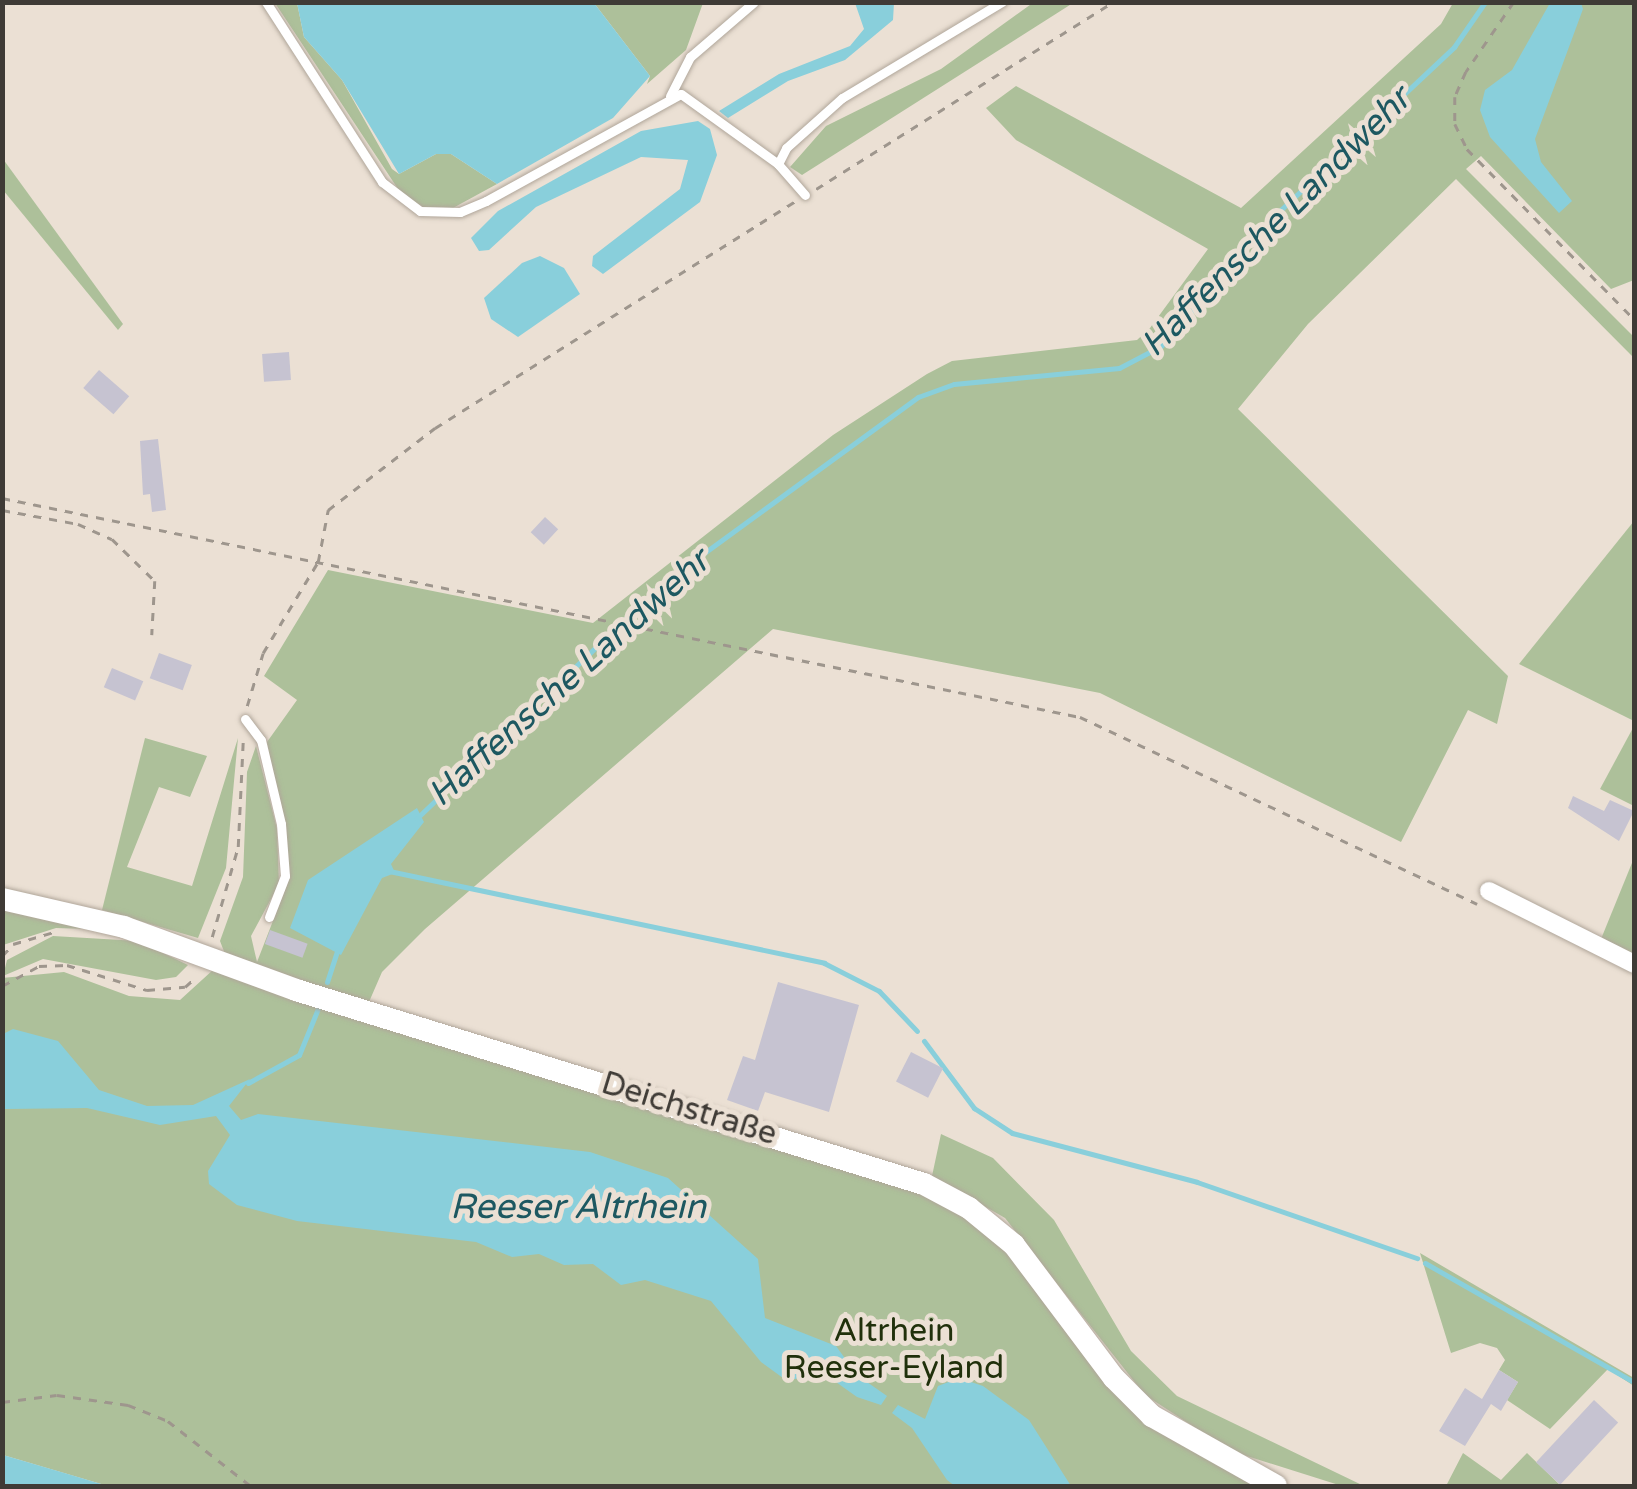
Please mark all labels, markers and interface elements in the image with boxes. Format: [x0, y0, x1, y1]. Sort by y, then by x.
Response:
water label: Haffensche Landwehr [1133, 79, 1419, 365]
water label: Haffensche Landwehr [420, 541, 718, 815]
street label: Deichstraße [597, 1064, 781, 1154]
water label: Reeser Altrhein [450, 1186, 706, 1228]
park label: Altrhein Reeser-Eyland [784, 1313, 1004, 1388]

